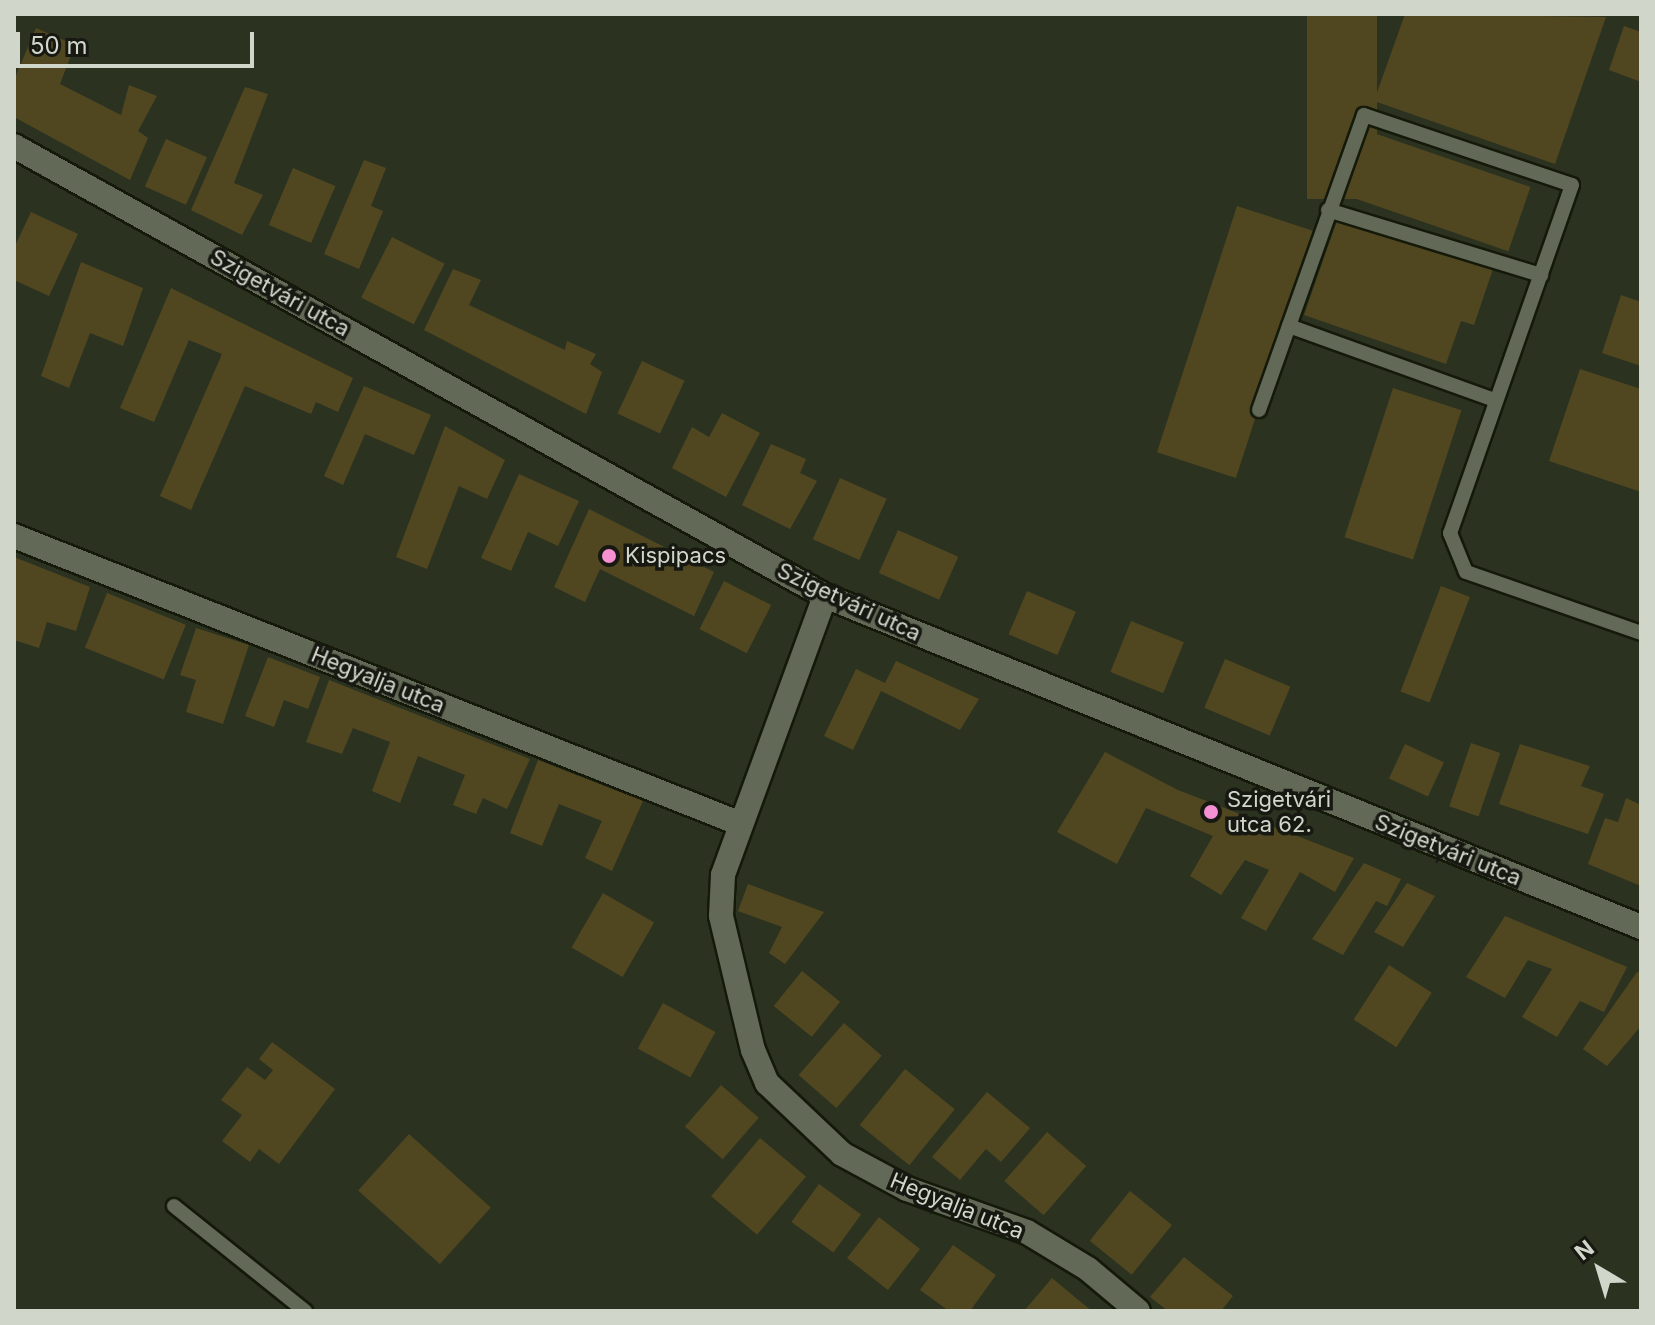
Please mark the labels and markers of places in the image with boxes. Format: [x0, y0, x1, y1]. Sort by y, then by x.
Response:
place label: Kispipacs [625, 543, 726, 569]
marker: Kispipacs [600, 547, 618, 565]
place label: Szigetvári utca 62. [1227, 786, 1331, 838]
marker: Szigetvári utca 62. [1202, 803, 1220, 821]

